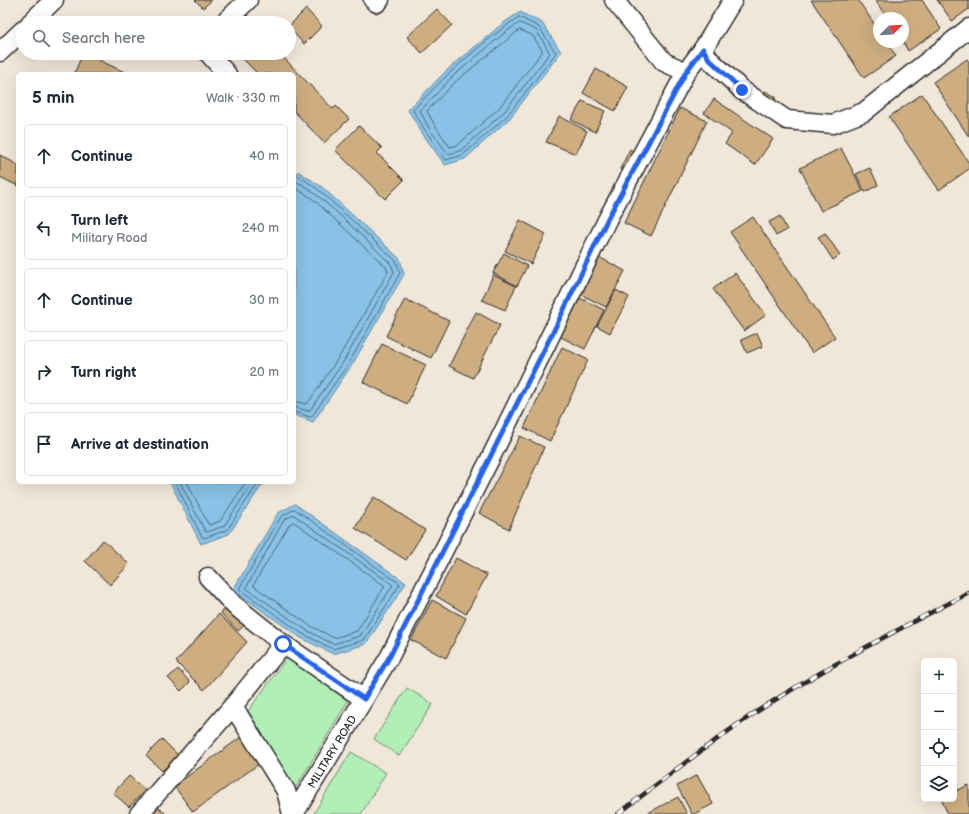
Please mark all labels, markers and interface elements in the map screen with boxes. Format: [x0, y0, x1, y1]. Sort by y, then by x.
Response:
north arrow [873, 12, 909, 48]
search box [16, 16, 296, 60]
icon: search [30, 27, 52, 49]
text: Search here [62, 29, 145, 48]
route end [733, 81, 751, 99]
text: 5 min [32, 88, 75, 108]
text: Walk · 330 m [206, 90, 280, 106]
icon: ahead [33, 145, 55, 167]
text: Continue [71, 147, 133, 166]
text: 40 m [249, 148, 279, 164]
text: Turn left [71, 211, 128, 230]
icon: left [33, 217, 55, 239]
text: 240 m [242, 220, 279, 236]
text: Military Road [71, 230, 147, 246]
icon: ahead [33, 289, 55, 311]
text: Continue [71, 291, 133, 310]
text: 30 m [249, 292, 279, 308]
icon: right [33, 361, 55, 383]
text: Turn right [71, 363, 136, 382]
text: 20 m [249, 364, 279, 380]
icon: arrive [33, 433, 55, 455]
text: Arrive at destination [71, 435, 209, 454]
route start [274, 635, 292, 653]
map controls [921, 658, 957, 802]
button: + [921, 658, 957, 694]
button: − [921, 694, 957, 730]
street label: MILITARY ROAD [305, 713, 359, 791]
button: locate [921, 730, 957, 766]
button: layers [921, 766, 957, 802]

